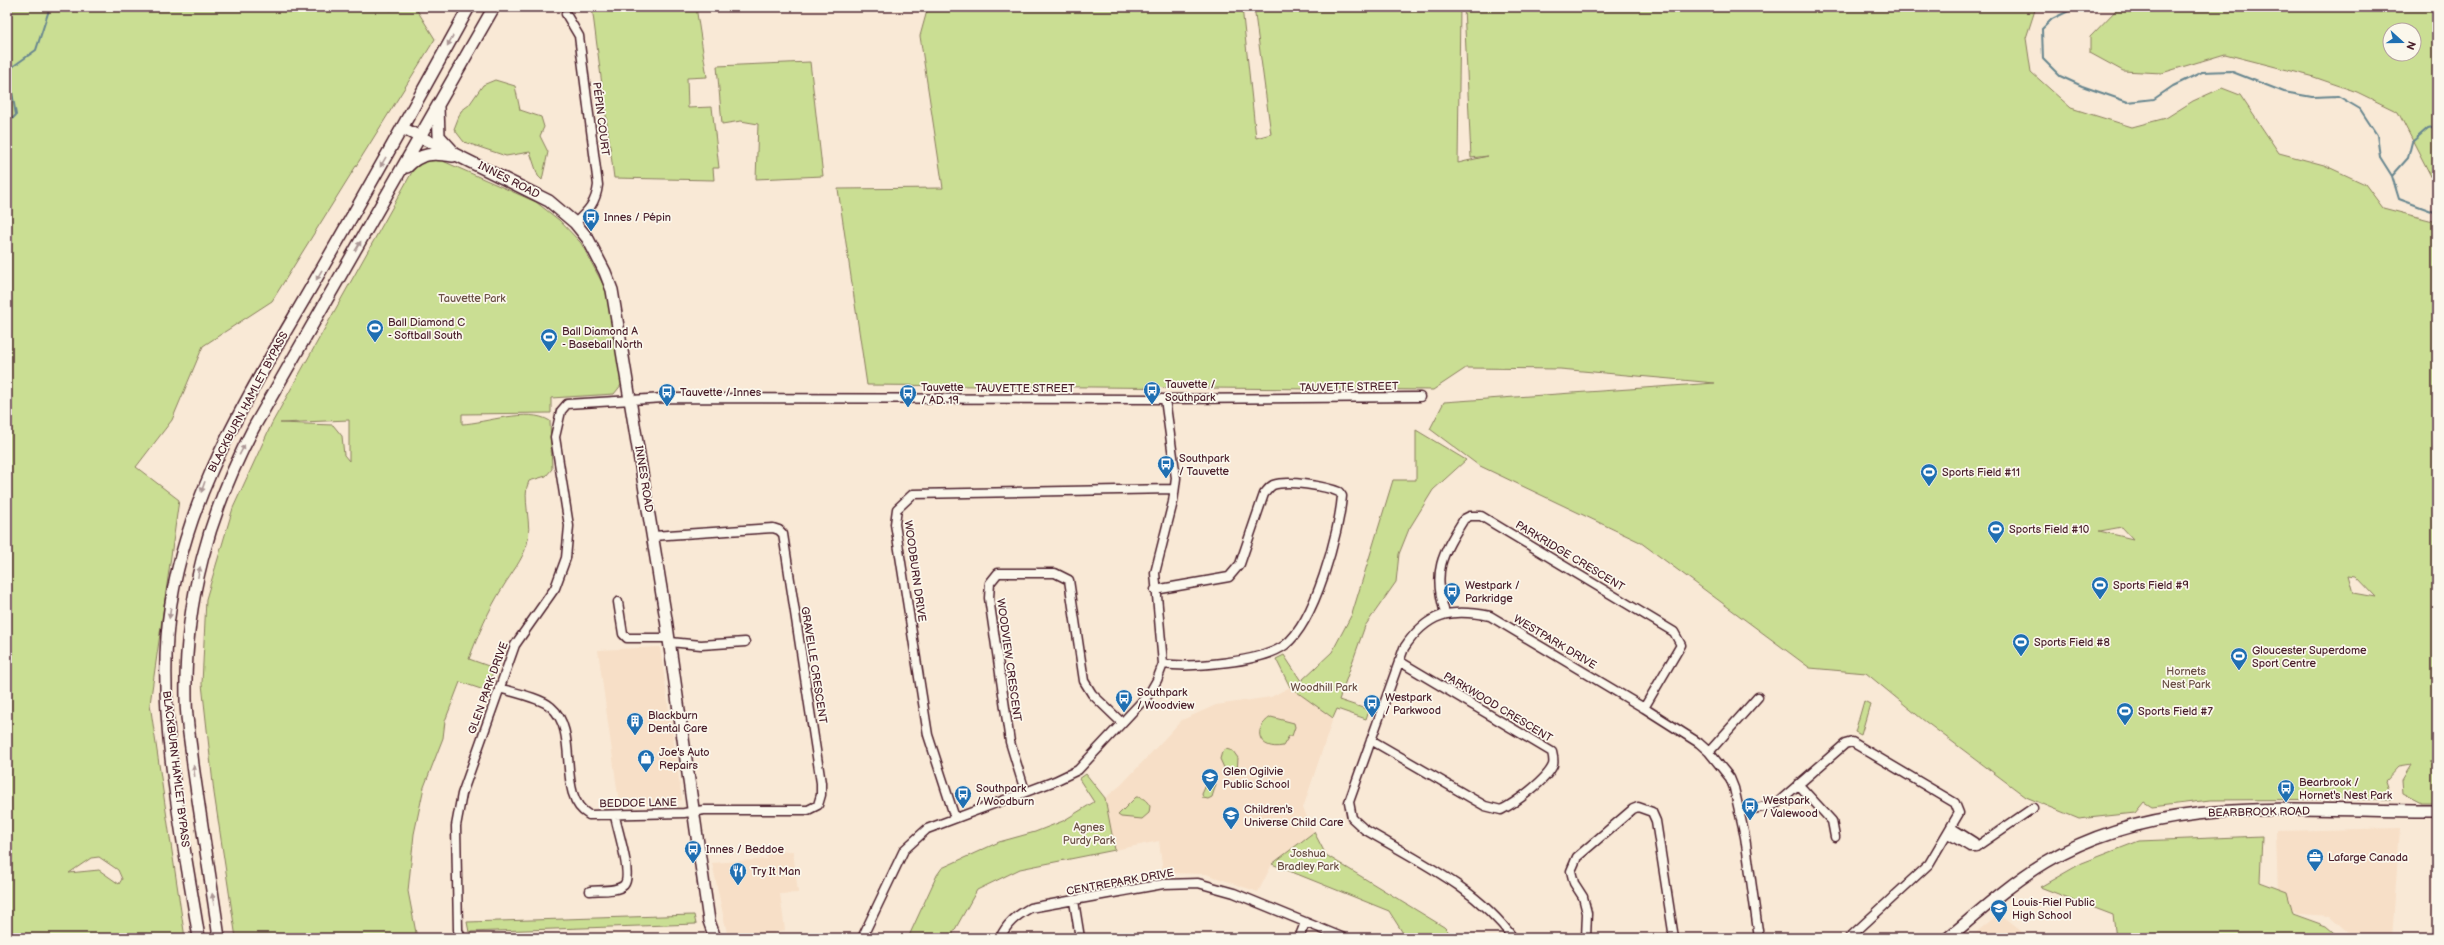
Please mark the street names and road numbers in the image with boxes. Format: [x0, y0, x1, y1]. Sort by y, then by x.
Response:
street label: PÉPIN COURT [590, 81, 613, 157]
street label: INNES ROAD [476, 159, 542, 201]
street label: BLACKBURN HAMLET BYPASS [205, 329, 291, 475]
street label: TAUVETTE STREET [1299, 380, 1399, 394]
street label: TAUVETTE STREET [975, 382, 1075, 395]
street label: INNES ROAD [632, 445, 656, 513]
street label: PARKRIDGE CRESCENT [1513, 518, 1627, 594]
street label: WOODBURN DRIVE [901, 519, 929, 623]
street label: WOODVIEW CRESCENT [994, 598, 1024, 723]
street label: GRAVELLE CRESCENT [798, 606, 830, 725]
street label: WESTPARK DRIVE [1511, 612, 1599, 672]
street label: GLEN PARK DRIVE [465, 640, 511, 736]
street label: PARKWOOD CRESCENT [1441, 669, 1555, 745]
street label: BLACKBURN HAMLET BYPASS [160, 690, 192, 848]
street label: BEDDOE LANE [599, 796, 677, 810]
street label: BEARBROOK ROAD [2208, 805, 2310, 819]
street label: CENTREPARK DRIVE [1065, 866, 1175, 898]

